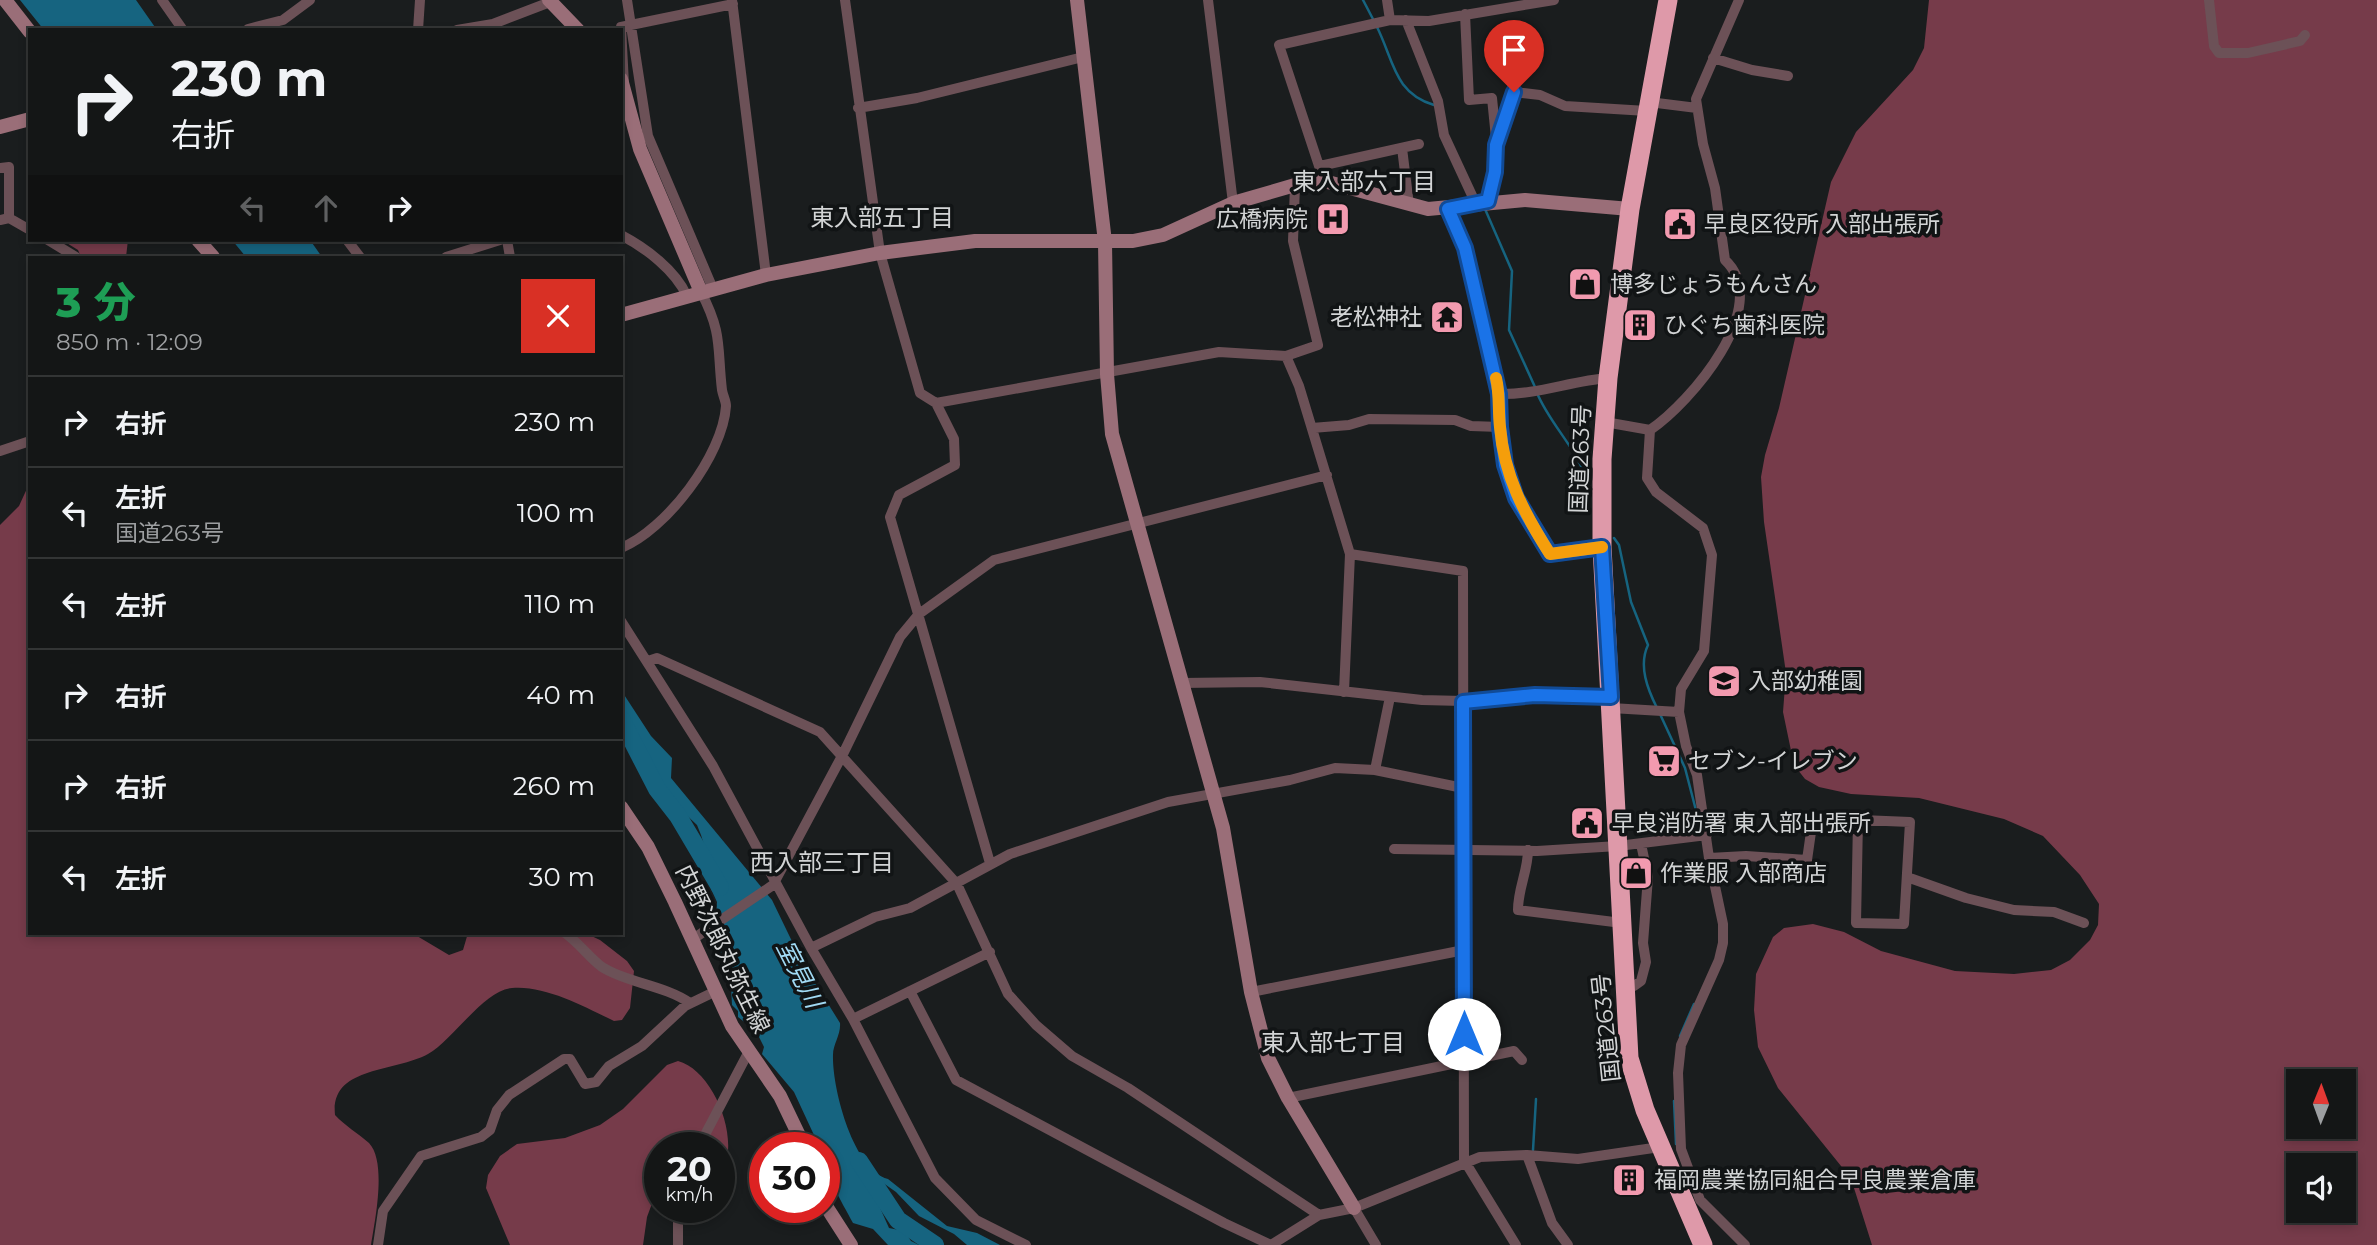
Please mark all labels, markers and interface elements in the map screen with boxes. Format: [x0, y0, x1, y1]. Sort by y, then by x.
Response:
pin [1484, 20, 1544, 92]
icon: arrive [1495, 31, 1533, 69]
text: 230 m [171, 49, 327, 108]
icon: right [56, 56, 147, 147]
text: 右折 [171, 115, 235, 154]
district label: 東入部六丁目 [1292, 167, 1436, 196]
icon: left [234, 189, 272, 227]
icon: ahead [307, 189, 345, 227]
icon: right [380, 189, 418, 227]
hospital icon: 広橋病院 [1314, 200, 1352, 238]
district label: 東入部五丁目 [810, 203, 954, 232]
place label: 広橋病院 [1216, 205, 1308, 233]
public building icon: 早良区役所 入部出張所 [1661, 205, 1699, 243]
place label: 早良区役所 入部出張所 [1704, 210, 1940, 238]
shop icon: 博多じょうもんさん [1566, 265, 1604, 303]
place label: 博多じょうもんさん [1610, 270, 1817, 298]
text: 3 分 [56, 276, 136, 328]
button: close [521, 279, 595, 353]
temple icon: 老松神社 [1428, 298, 1466, 336]
place label: 老松神社 [1330, 303, 1422, 331]
building icon: ひぐち歯科医院 [1621, 306, 1659, 344]
place label: ひぐち歯科医院 [1664, 311, 1825, 339]
text: 850 m · 12:09 [56, 328, 203, 356]
icon: right [56, 403, 94, 441]
street label: 国道263号 [1564, 404, 1596, 514]
text: 230 m [514, 406, 595, 438]
text: 右折 [115, 408, 167, 440]
text: 左折 [115, 482, 167, 514]
icon: left [56, 494, 94, 532]
text: 100 m [517, 497, 595, 529]
text: 国道263号 [115, 519, 224, 547]
icon: left [56, 585, 94, 623]
text: 110 m [525, 588, 595, 620]
text: 左折 [115, 590, 167, 622]
school or university icon: 入部幼稚園 [1705, 662, 1743, 700]
place label: 入部幼稚園 [1748, 667, 1863, 695]
icon: right [56, 676, 94, 714]
text: 40 m [526, 679, 595, 711]
text: 右折 [115, 681, 167, 713]
supermarket icon: セブン-イレブン [1645, 742, 1683, 780]
place label: セブン-イレブン [1688, 747, 1858, 775]
icon: right [56, 767, 94, 805]
text: 260 m [513, 770, 595, 802]
text: 右折 [115, 772, 167, 804]
public building icon: 早良消防署 東入部出張所 [1568, 804, 1606, 842]
place label: 早良消防署 東入部出張所 [1612, 809, 1871, 837]
district label: 西入部三丁目 [750, 848, 894, 877]
shop icon: 作業服 入部商店 [1617, 854, 1655, 892]
icon: left [56, 858, 94, 896]
place label: 作業服 入部商店 [1660, 859, 1827, 887]
street label: 内野次郎丸弥生線 [670, 860, 776, 1038]
text: 30 m [529, 861, 595, 893]
text: 左折 [115, 863, 167, 895]
water label: 室見川 [771, 935, 831, 1015]
street label: 国道263号 [1586, 972, 1626, 1084]
position arrow [1427, 997, 1501, 1071]
district label: 東入部七丁目 [1261, 1028, 1405, 1057]
north arrow [2286, 1069, 2356, 1139]
map controls [2286, 1069, 2356, 1223]
speed limit sign: 30 [749, 1132, 840, 1223]
text: 20 [667, 1147, 712, 1190]
button: sound [2286, 1153, 2356, 1223]
building icon: 福岡農業協同組合早良農業倉庫 [1610, 1161, 1648, 1199]
place label: 福岡農業協同組合早良農業倉庫 [1654, 1166, 1976, 1194]
text: km/h [665, 1184, 714, 1206]

